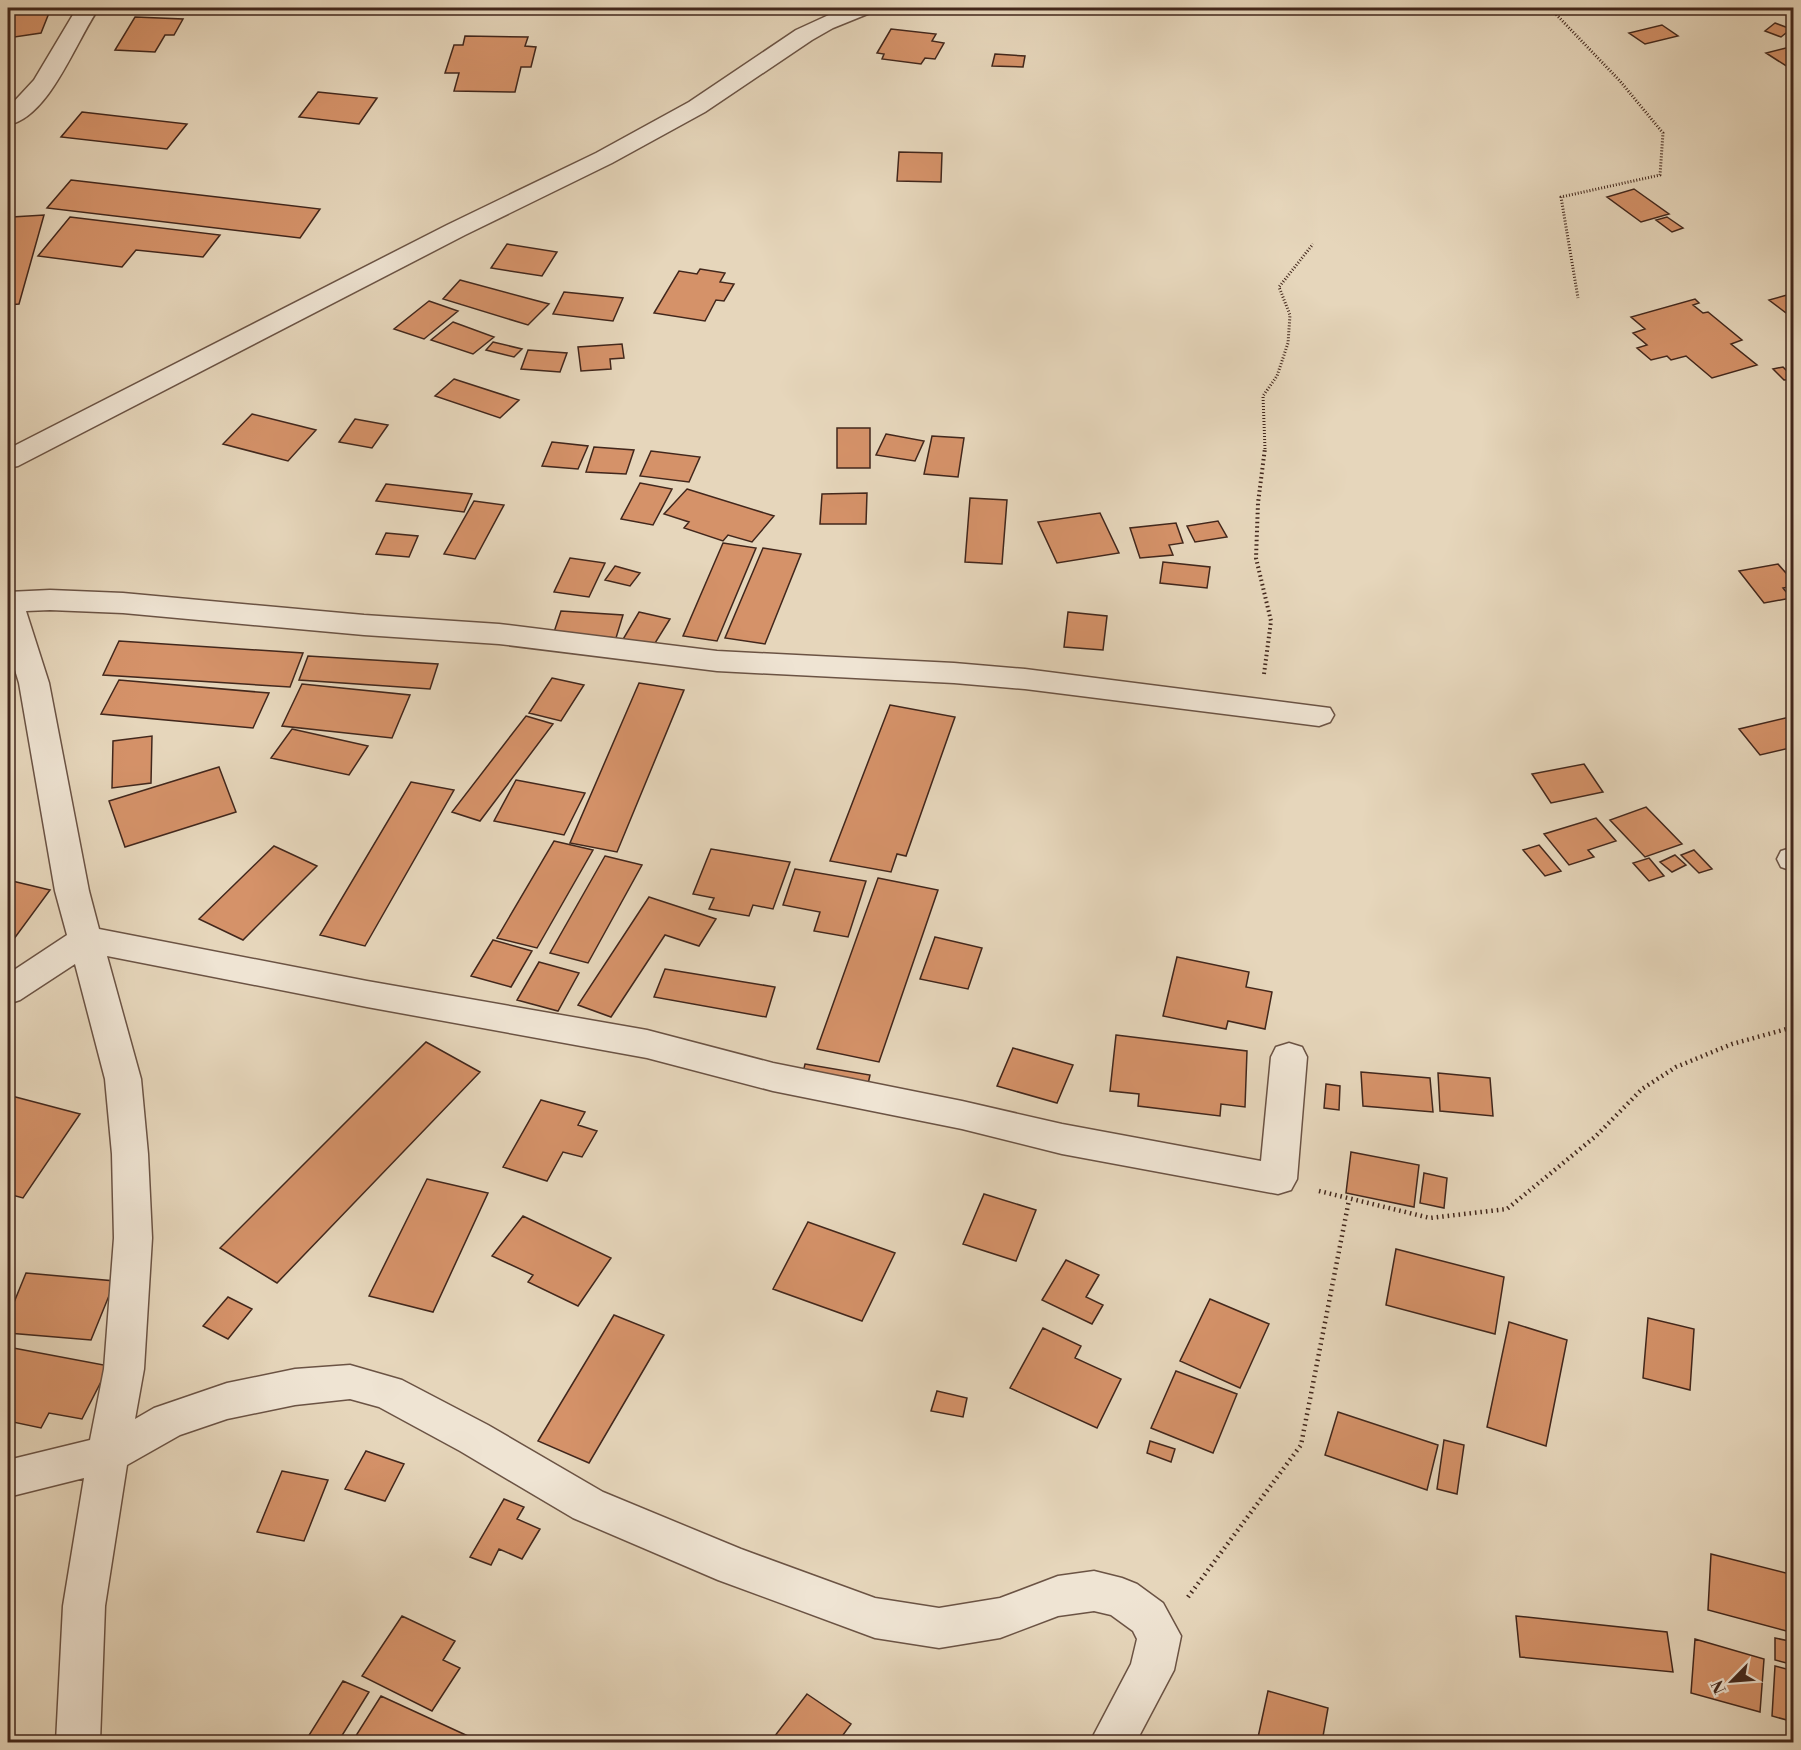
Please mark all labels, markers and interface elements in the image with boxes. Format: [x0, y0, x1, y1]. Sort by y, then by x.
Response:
north arrow [1702, 1651, 1762, 1711]
text: N [1707, 1677, 1731, 1697]

